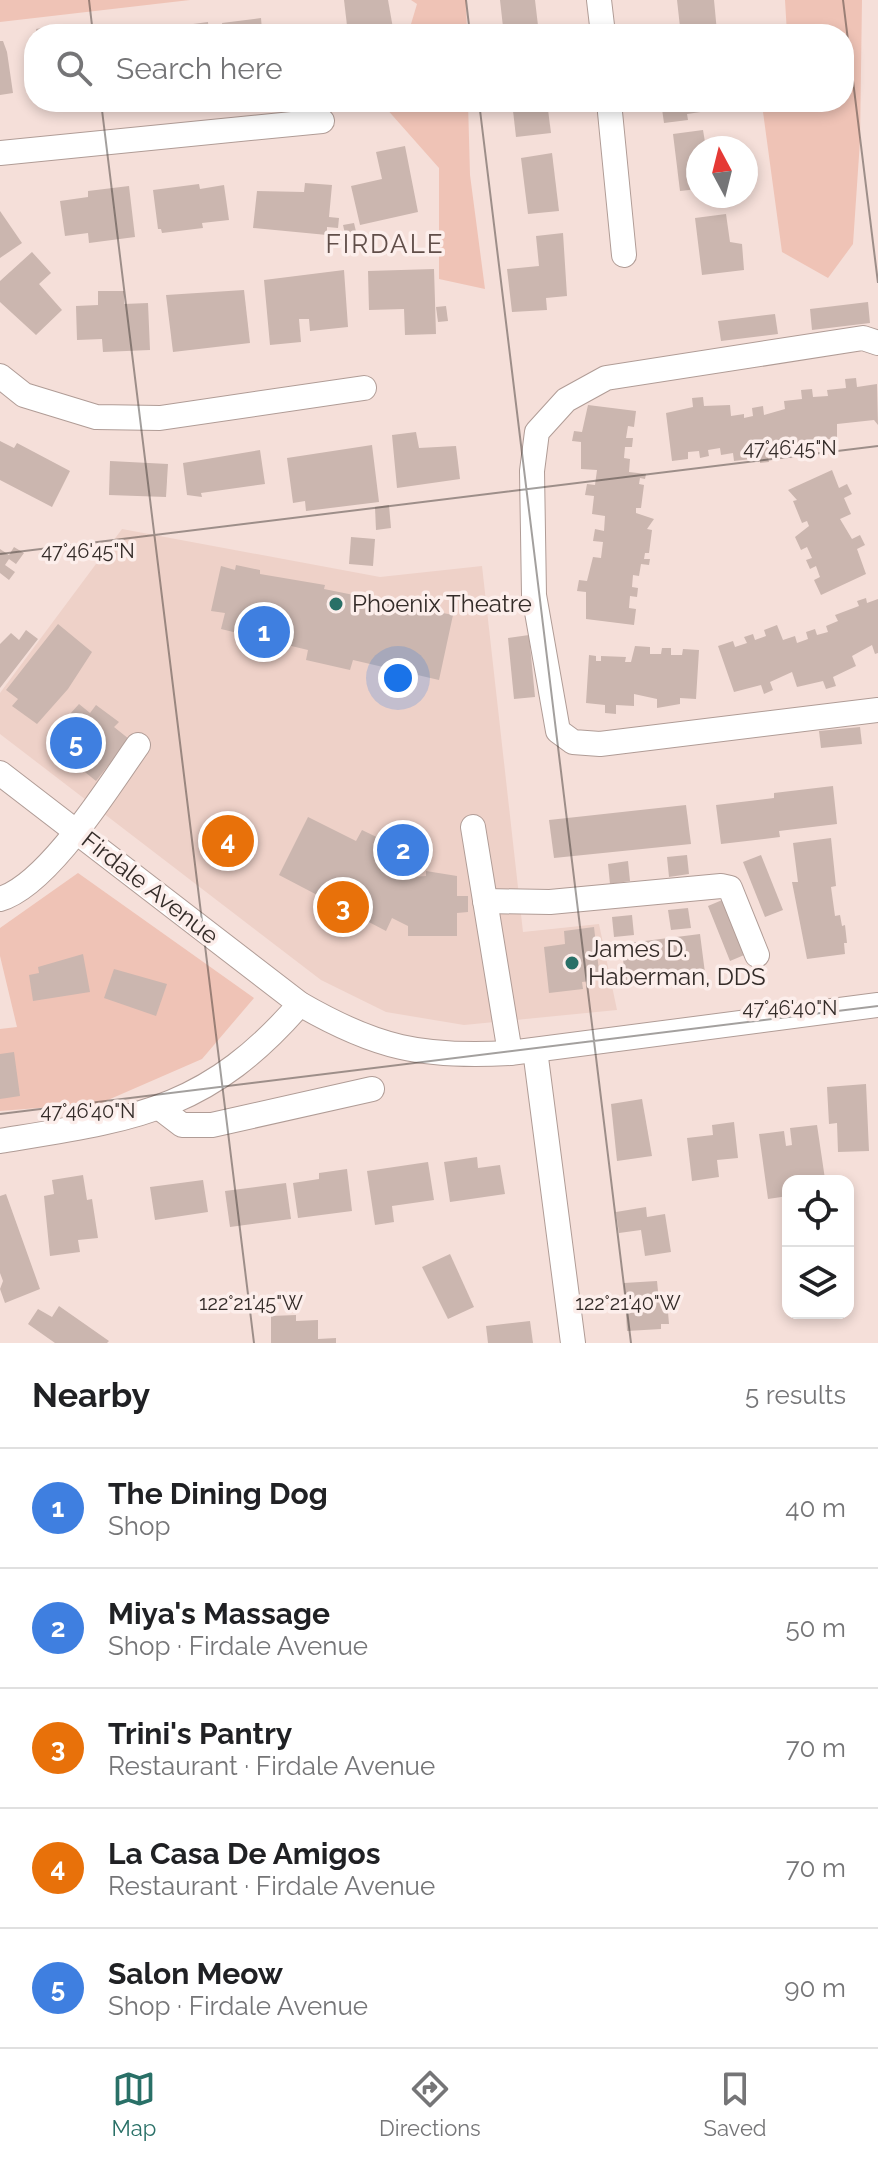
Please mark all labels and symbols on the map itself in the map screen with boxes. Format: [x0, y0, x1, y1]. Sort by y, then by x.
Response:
north arrow [686, 136, 758, 208]
district label: FIRDALE [325, 229, 445, 259]
text: 47°46'45"N [743, 436, 837, 460]
text: 47°46'45"N [41, 539, 135, 563]
place label: Phoenix Theatre [352, 589, 532, 618]
marker: Phoenix Theatre [327, 595, 345, 613]
pin: 1 [238, 602, 290, 662]
your location [378, 658, 418, 698]
pin: 5 [50, 713, 102, 773]
pin: 4 [202, 811, 254, 871]
pin: 2 [377, 820, 429, 880]
street label: Firdale Avenue [76, 825, 225, 950]
pin: 3 [317, 877, 369, 937]
place label: James D. Haberman, DDS [588, 934, 766, 991]
marker: James D. Haberman, DDS [563, 954, 581, 972]
text: 47°46'40"N [743, 996, 837, 1020]
text: 47°46'40"N [41, 1099, 135, 1123]
text: 122°21'45"W [199, 1291, 303, 1315]
text: 122°21'40"W [575, 1291, 681, 1315]

